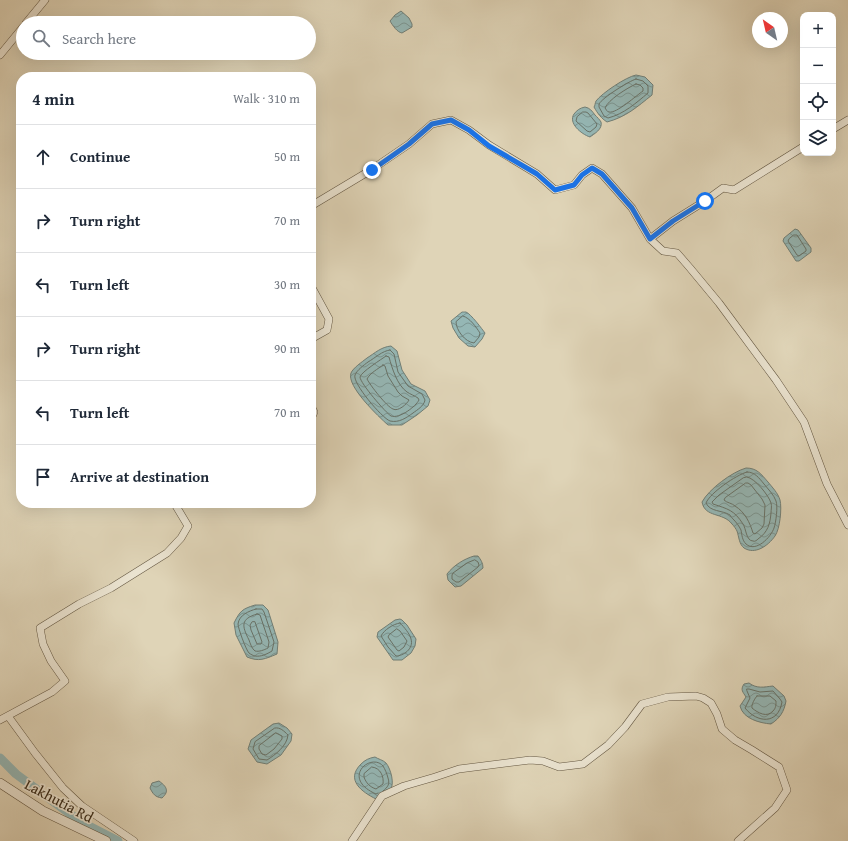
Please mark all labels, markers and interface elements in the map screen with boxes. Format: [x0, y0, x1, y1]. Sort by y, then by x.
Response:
north arrow [752, 12, 788, 48]
map controls [800, 12, 836, 156]
button: + [800, 12, 836, 48]
search box [16, 16, 316, 60]
icon: search [30, 27, 52, 49]
text: Search here [62, 28, 136, 49]
button: − [800, 48, 836, 84]
button: locate [800, 84, 836, 120]
text: 4 min [32, 86, 74, 111]
text: Walk · 310 m [233, 89, 300, 108]
button: layers [800, 120, 836, 156]
icon: ahead [32, 146, 54, 168]
text: Continue [70, 146, 131, 167]
text: 50 m [274, 147, 300, 166]
route end [363, 161, 381, 179]
route start [696, 192, 714, 210]
icon: right [32, 210, 54, 232]
text: Turn right [70, 210, 141, 231]
text: 70 m [274, 211, 300, 230]
icon: left [32, 274, 54, 296]
text: Turn left [70, 274, 129, 295]
text: 30 m [274, 275, 300, 294]
icon: right [32, 338, 54, 360]
text: Turn right [70, 338, 141, 359]
text: 90 m [274, 339, 300, 358]
icon: left [32, 402, 54, 424]
text: Turn left [70, 402, 129, 423]
text: 70 m [274, 403, 300, 422]
icon: arrive [32, 466, 54, 488]
text: Arrive at destination [70, 466, 209, 487]
street label: Lakhutia Rd [21, 774, 97, 827]

